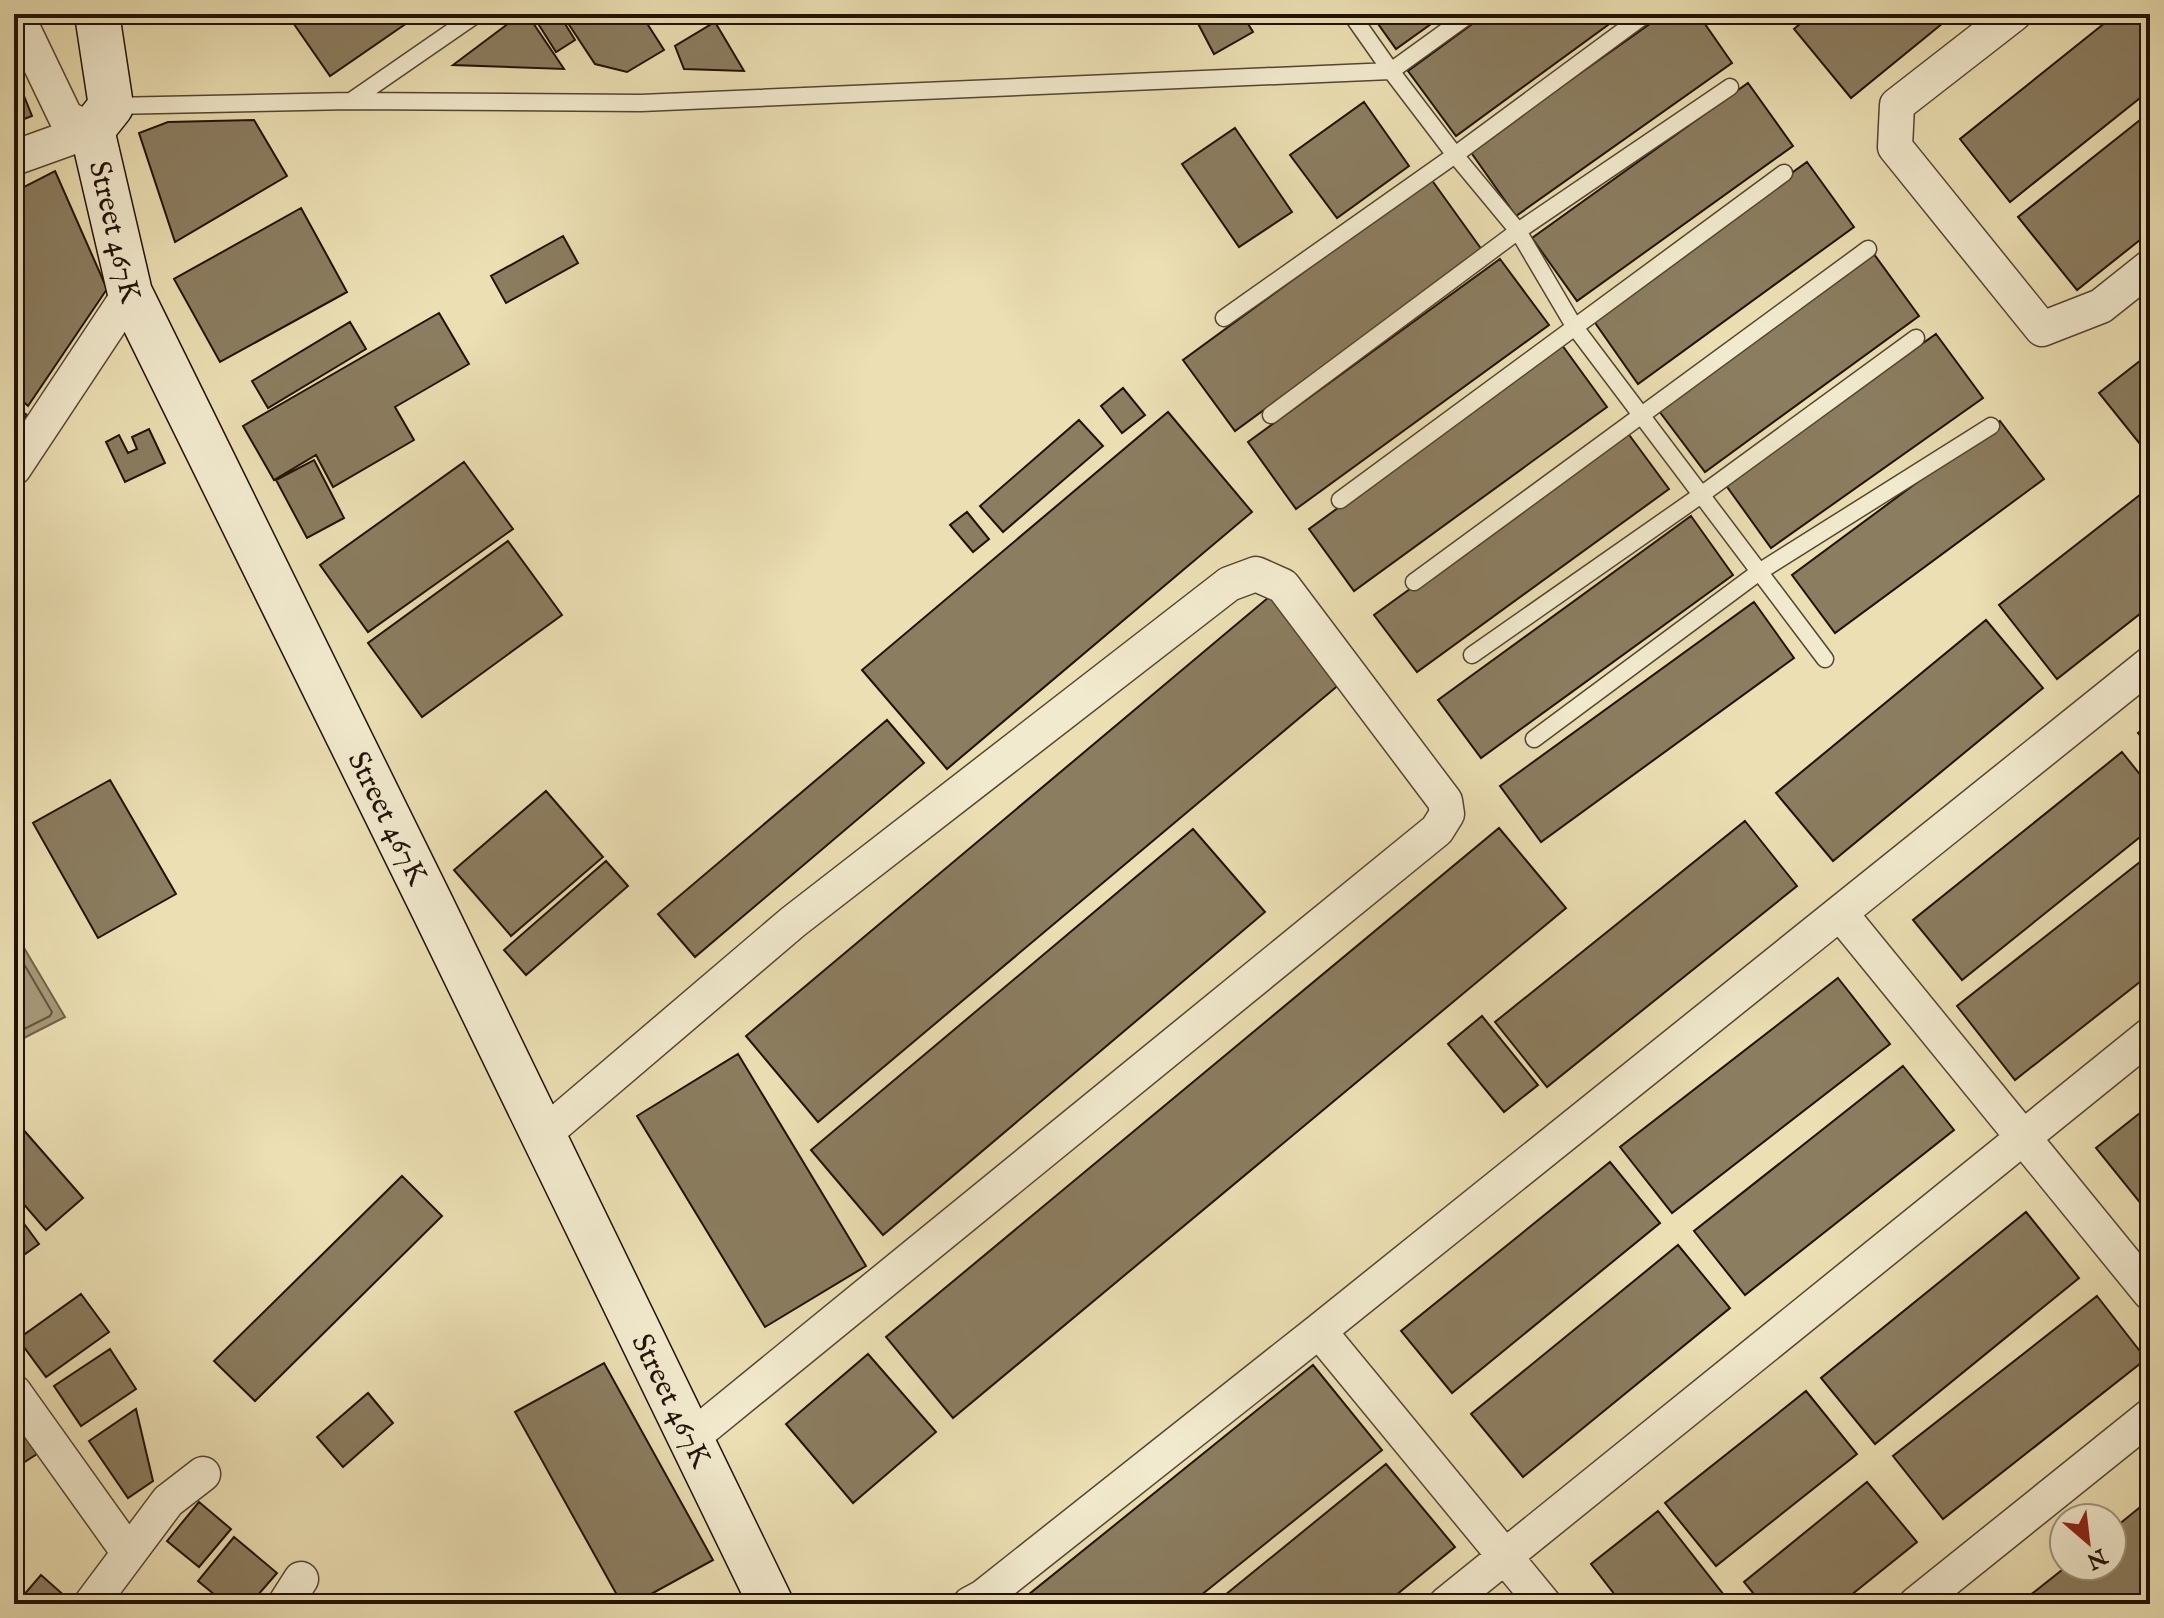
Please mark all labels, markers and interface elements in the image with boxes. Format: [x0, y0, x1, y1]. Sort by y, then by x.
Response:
street label: Street 467K [79, 157, 149, 307]
street label: Street 467K [338, 746, 436, 892]
street label: Street 467K [622, 1328, 719, 1475]
north arrow [2048, 1502, 2128, 1582]
text: N [2081, 1541, 2112, 1575]

